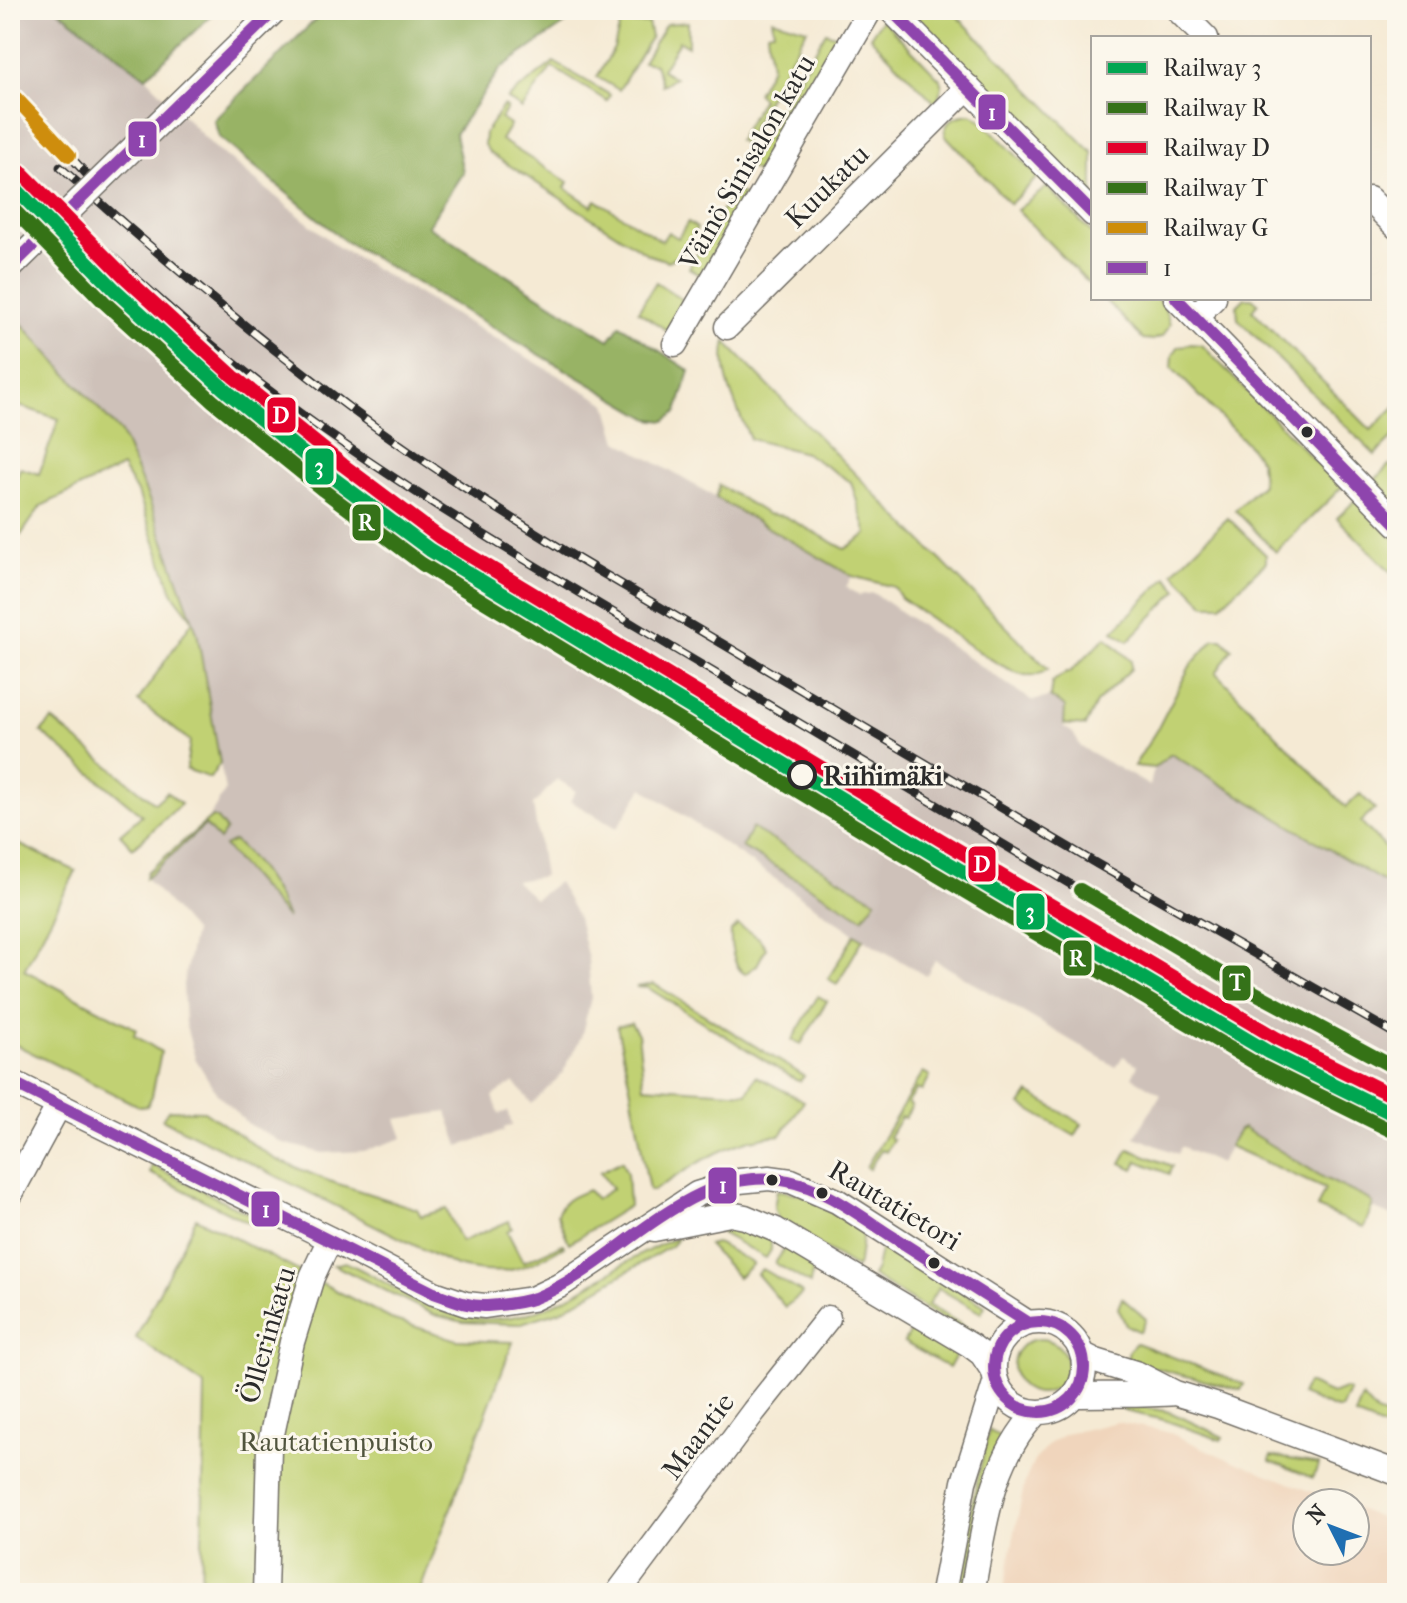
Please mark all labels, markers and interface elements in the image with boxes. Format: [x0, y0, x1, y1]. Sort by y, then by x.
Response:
legend [1091, 36, 1371, 300]
street label: Väinö Sinisalon katu [671, 48, 822, 276]
text: Railway 3 [1163, 54, 1261, 82]
line badge: 1 [977, 93, 1007, 131]
text: Railway R [1163, 94, 1271, 122]
text: 1 [988, 100, 996, 126]
line badge: 1 [127, 120, 158, 158]
text: 1 [138, 127, 146, 153]
text: Railway D [1163, 134, 1270, 162]
street label: Kuukatu [778, 137, 876, 235]
text: Railway T [1163, 174, 1269, 202]
text: Railway G [1163, 214, 1269, 242]
text: 1 [1163, 254, 1172, 282]
line badge: D [266, 396, 297, 434]
text: D [273, 403, 290, 429]
unlabelled marker [1299, 424, 1315, 440]
line badge: 3 [304, 447, 335, 486]
text: 3 [314, 454, 324, 480]
line badge: R [351, 503, 382, 542]
text: R [358, 510, 376, 536]
place label: Riihimäki [823, 759, 943, 792]
marker: Riihimäki [788, 761, 816, 789]
line badge: D [967, 845, 997, 883]
text: D [974, 852, 991, 878]
line badge: 3 [1015, 892, 1046, 931]
text: 3 [1025, 899, 1035, 925]
line badge: R [1062, 939, 1093, 977]
text: R [1069, 946, 1087, 972]
line badge: T [1221, 964, 1252, 1002]
text: T [1229, 970, 1246, 996]
street label: Rautatietori [823, 1153, 967, 1257]
line badge: 1 [707, 1166, 738, 1205]
unlabelled marker [764, 1172, 780, 1188]
text: 1 [719, 1173, 727, 1199]
unlabelled marker [814, 1185, 830, 1201]
line badge: 1 [250, 1190, 281, 1228]
text: 1 [262, 1197, 270, 1223]
unlabelled marker [926, 1255, 942, 1271]
street label: Öllerinkatu [232, 1263, 302, 1407]
street label: Maantie [655, 1386, 741, 1486]
park label: Rautatienpuisto [239, 1425, 433, 1458]
north arrow [1291, 1487, 1371, 1567]
text: N [1302, 1499, 1332, 1529]

